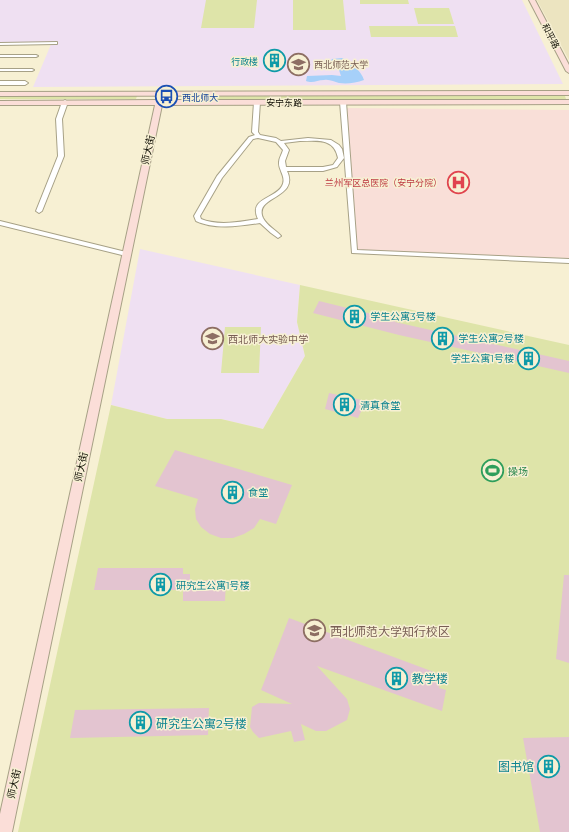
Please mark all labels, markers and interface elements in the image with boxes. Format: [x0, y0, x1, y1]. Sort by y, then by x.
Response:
street label: 和平路 [540, 21, 562, 51]
building icon: 行政楼 [261, 48, 287, 74]
school or university icon: 西北师范大学 [285, 51, 311, 77]
place label: 行政楼 [231, 56, 258, 67]
place label: 西北师范大学 [314, 59, 368, 70]
bus stop icon: 西北师大 [154, 84, 180, 110]
place label: 西北师大 [182, 92, 218, 103]
street label: 安宁东路 [266, 97, 302, 108]
street label: 师大街 [139, 134, 157, 166]
hospital icon: 兰州军区总医院（安宁分院） [445, 169, 471, 195]
place label: 兰州军区总医院（安宁分院） [325, 177, 442, 188]
building icon: 学生公寓3号楼 [342, 303, 368, 329]
place label: 学生公寓3号楼 [370, 310, 436, 323]
building icon: 学生公寓2号楼 [429, 325, 455, 351]
school or university icon: 西北师大实验中学 [199, 326, 225, 352]
place label: 学生公寓2号楼 [458, 332, 524, 345]
place label: 西北师大实验中学 [228, 333, 308, 346]
building icon: 学生公寓1号楼 [516, 345, 542, 371]
place label: 学生公寓1号楼 [450, 352, 514, 365]
building icon: 清真食堂 [332, 392, 358, 418]
place label: 清真食堂 [360, 399, 400, 412]
street label: 师大街 [72, 451, 90, 483]
sports icon: 操场 [480, 458, 506, 484]
place label: 操场 [508, 465, 528, 478]
building icon: 食堂 [220, 479, 246, 505]
place label: 食堂 [248, 486, 268, 499]
building icon: 研究生公寓1号楼 [147, 572, 173, 598]
place label: 研究生公寓1号楼 [176, 579, 250, 592]
school or university icon: 西北师范大学知行校区 [302, 618, 328, 644]
place label: 西北师范大学知行校区 [330, 624, 450, 639]
building icon: 教学楼 [383, 665, 409, 691]
place label: 教学楼 [412, 671, 448, 686]
building icon: 研究生公寓2号楼 [127, 710, 153, 736]
place label: 研究生公寓2号楼 [156, 716, 247, 731]
building icon: 图书馆 [536, 753, 562, 779]
place label: 图书馆 [498, 759, 534, 774]
street label: 师大街 [5, 768, 23, 800]

